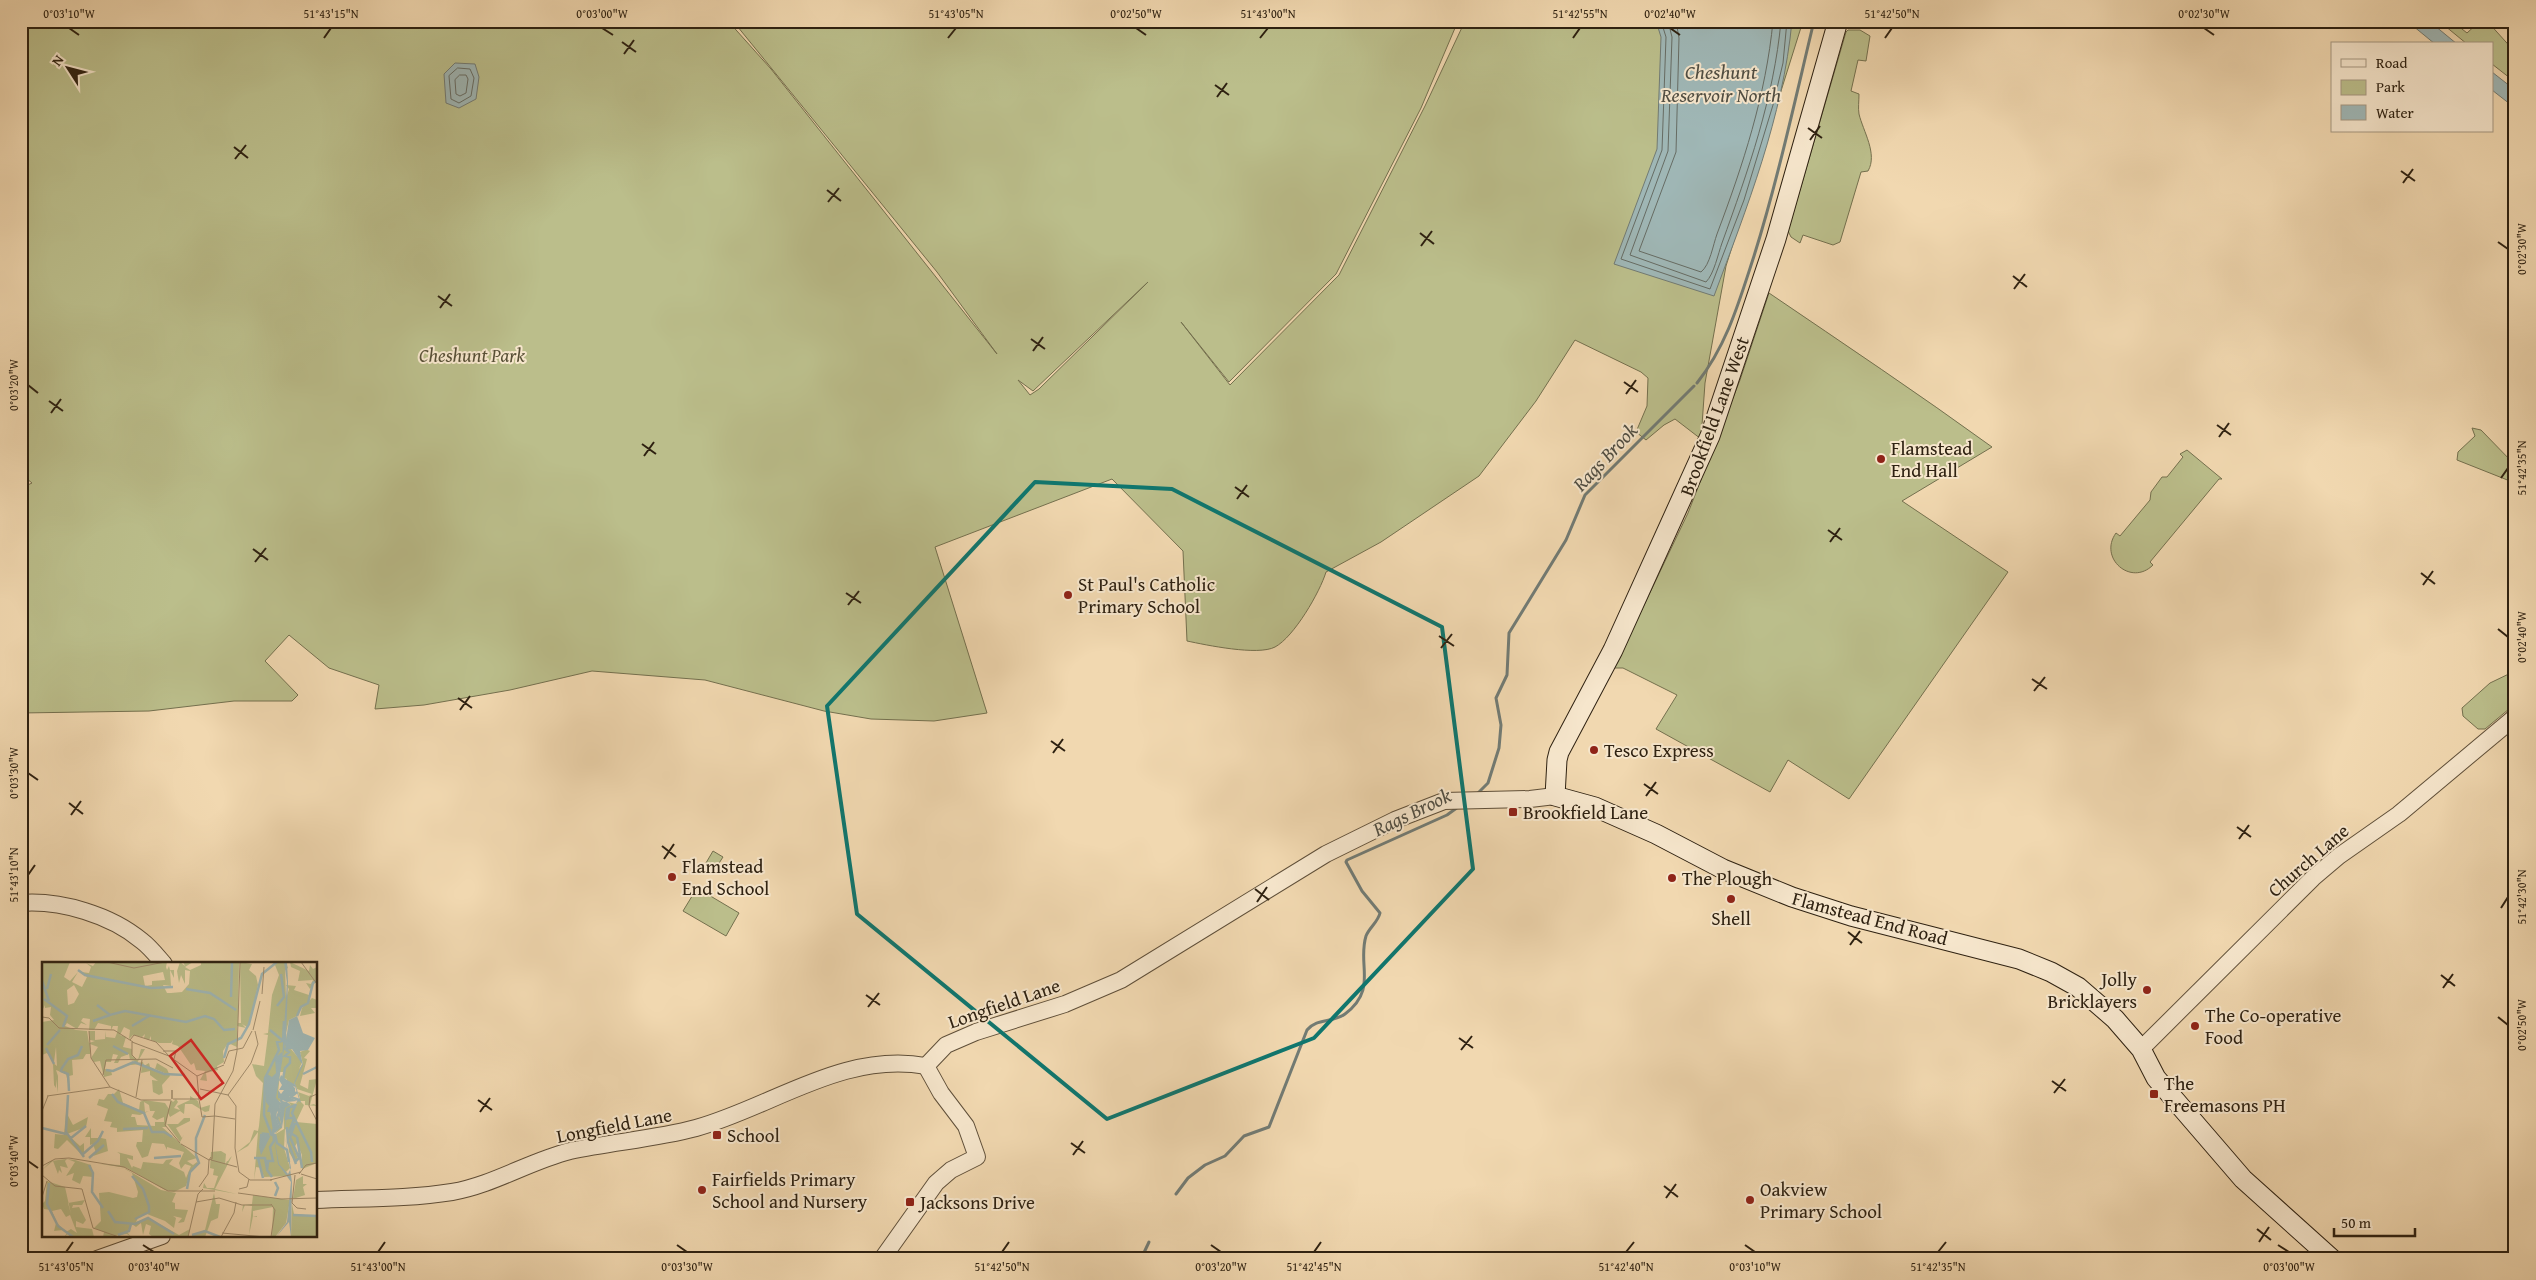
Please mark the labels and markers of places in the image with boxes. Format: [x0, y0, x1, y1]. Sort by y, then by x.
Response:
place label: Flamstead End Hall [1891, 434, 1973, 484]
marker: Flamstead End Hall [1875, 453, 1887, 465]
place label: St Paul's Catholic Primary School [1078, 570, 1215, 620]
marker: St Paul's Catholic Primary School [1062, 589, 1074, 601]
place label: Tesco Express [1604, 736, 1714, 764]
marker: Tesco Express [1588, 744, 1600, 756]
place label: Brookfield Lane [1523, 798, 1648, 826]
marker: Brookfield Lane [1507, 806, 1519, 818]
place label: Flamstead End School [682, 852, 769, 902]
place label: The Plough [1682, 864, 1772, 892]
marker: Flamstead End School [666, 871, 678, 883]
marker: The Plough [1666, 872, 1678, 884]
marker: Shell [1725, 893, 1737, 905]
place label: Shell [1711, 904, 1751, 932]
place label: Jolly Bricklayers [2048, 965, 2138, 1015]
marker: Jolly Bricklayers [2141, 984, 2153, 996]
place label: The Co-operative Food [2205, 1001, 2341, 1051]
marker: The Co-operative Food [2189, 1020, 2201, 1032]
place label: The Freemasons PH [2164, 1069, 2286, 1119]
marker: The Freemasons PH [2148, 1088, 2160, 1100]
place label: School [727, 1121, 780, 1149]
marker: School [711, 1129, 723, 1141]
place label: Fairfields Primary School and Nursery [712, 1165, 868, 1215]
place label: Oakview Primary School [1760, 1175, 1882, 1225]
marker: Fairfields Primary School and Nursery [696, 1184, 708, 1196]
place label: Jacksons Drive [918, 1188, 1035, 1216]
marker: Oakview Primary School [1744, 1194, 1756, 1206]
marker: Jacksons Drive [904, 1196, 916, 1208]

